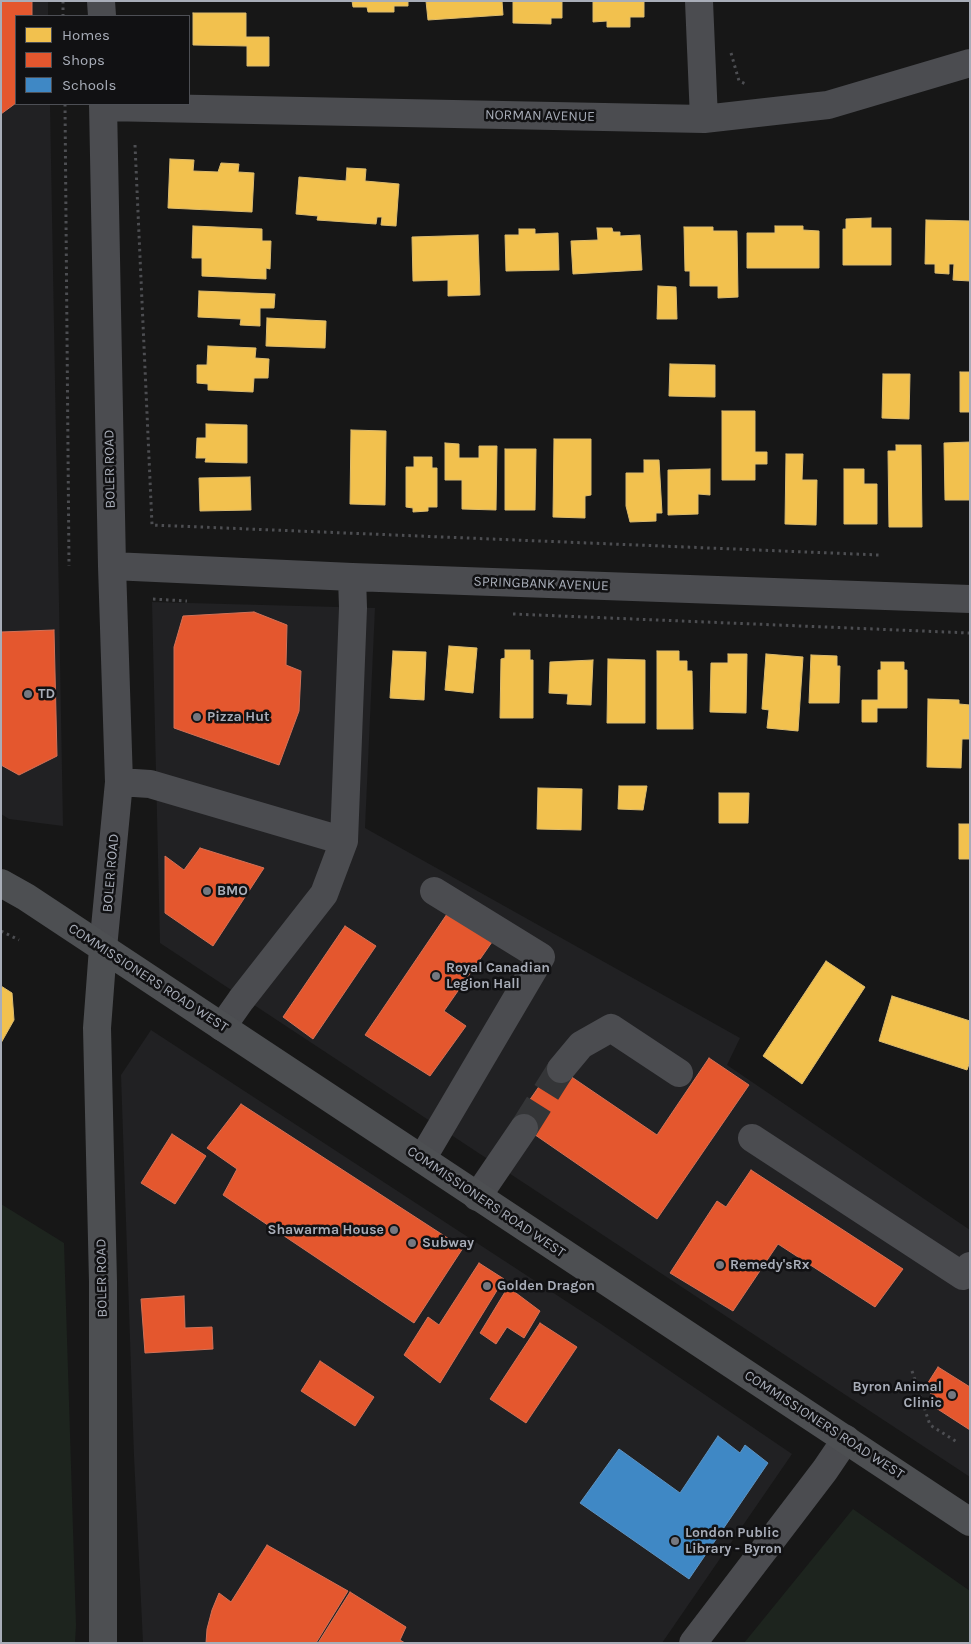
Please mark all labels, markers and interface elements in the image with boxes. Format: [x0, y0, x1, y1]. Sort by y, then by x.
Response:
legend [15, 15, 190, 105]
text: Homes [62, 26, 110, 44]
text: Shops [62, 51, 105, 69]
text: Schools [62, 76, 116, 94]
street label: NORMAN AVENUE [485, 107, 595, 125]
street label: BOLER ROAD [101, 429, 119, 509]
street label: SPRINGBANK AVENUE [473, 573, 609, 595]
place label: TD [38, 686, 55, 702]
marker: TD [22, 688, 34, 700]
place label: Pizza Hut [207, 709, 269, 725]
marker: Pizza Hut [191, 711, 203, 723]
street label: BOLER ROAD [99, 833, 123, 913]
place label: BMO [217, 883, 248, 899]
marker: BMO [201, 885, 213, 897]
street label: COMMISSIONERS ROAD WEST [65, 920, 231, 1036]
place label: Royal Canadian Legion Hall [446, 960, 550, 992]
marker: Royal Canadian Legion Hall [430, 970, 442, 982]
street label: COMMISSIONERS ROAD WEST [404, 1143, 568, 1261]
place label: Shawarma House [267, 1222, 384, 1238]
marker: Shawarma House [388, 1224, 400, 1236]
place label: Subway [422, 1235, 474, 1251]
marker: Subway [406, 1237, 418, 1249]
street label: BOLER ROAD [93, 1238, 111, 1318]
place label: Remedy'sRx [730, 1257, 809, 1273]
marker: Remedy'sRx [714, 1259, 726, 1271]
place label: Golden Dragon [497, 1278, 595, 1294]
marker: Golden Dragon [481, 1280, 493, 1292]
street label: COMMISSIONERS ROAD WEST [741, 1367, 907, 1483]
place label: Byron Animal Clinic [852, 1379, 942, 1411]
marker: Byron Animal Clinic [946, 1389, 958, 1401]
place label: London Public Library - Byron [685, 1525, 782, 1558]
marker: London Public Library - Byron [669, 1535, 681, 1547]

